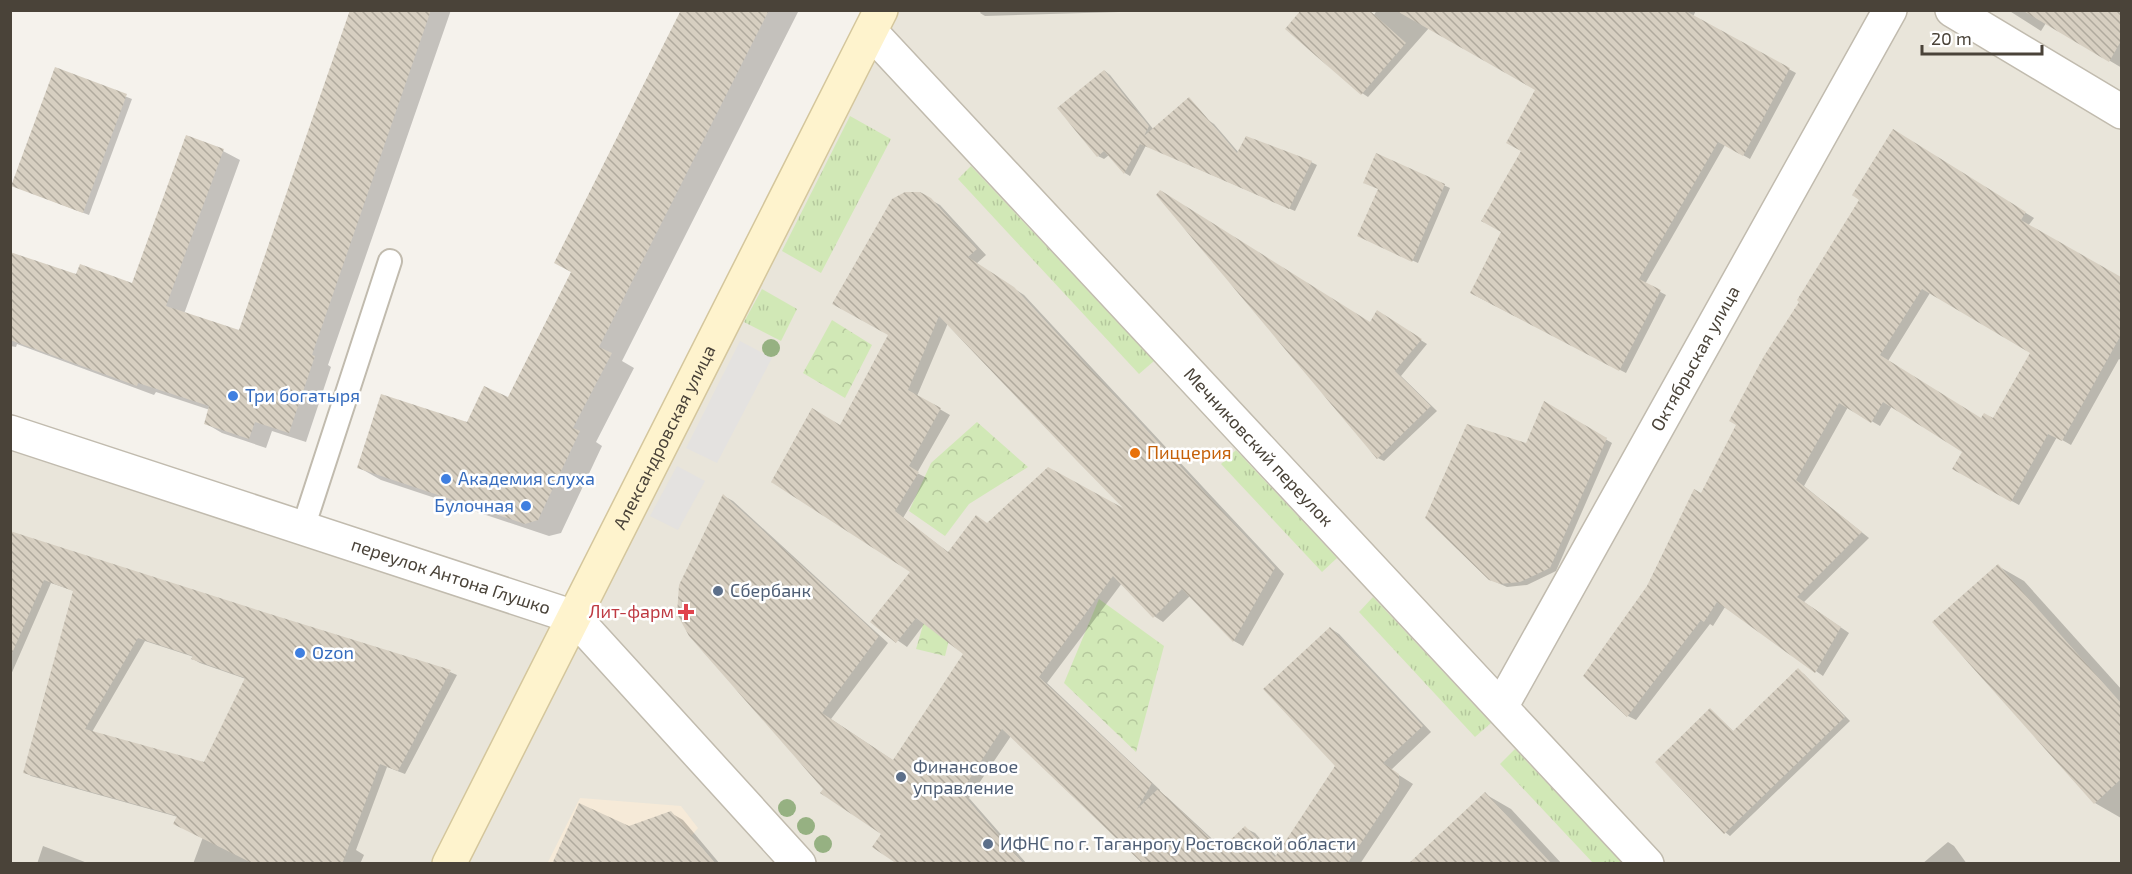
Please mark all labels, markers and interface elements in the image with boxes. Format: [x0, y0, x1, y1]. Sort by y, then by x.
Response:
scale bar [1922, 18, 2042, 56]
text: 20 m [1931, 27, 1972, 49]
street label: Октябрьская улица [1645, 282, 1744, 435]
street label: Александровская улица [608, 341, 720, 533]
street label: Мечниковский переулок [1180, 363, 1339, 531]
place label: Три богатыря [245, 384, 360, 406]
marker: Три богатыря [226, 389, 240, 403]
place label: Пиццерия [1147, 441, 1231, 463]
marker: Пиццерия [1128, 446, 1142, 460]
place label: Академия слуха [458, 467, 595, 489]
marker: Академия слуха [439, 472, 453, 486]
place label: Булочная [434, 494, 514, 516]
marker: Булочная [519, 499, 533, 513]
street label: переулок Антона Глушко [349, 533, 554, 619]
place label: Сбербанк [730, 579, 812, 601]
marker: Сбербанк [711, 584, 725, 598]
place label: Лит-фарм [589, 600, 674, 622]
marker: Лит-фарм [679, 605, 693, 619]
place label: Ozon [312, 641, 354, 663]
marker: Ozon [293, 646, 307, 660]
place label: Финансовое управление [913, 755, 1018, 798]
marker: Финансовое управление [894, 770, 908, 784]
place label: ИФНС по г. Таганрогу Ростовской области [1000, 832, 1356, 854]
marker: ИФНС по г. Таганрогу Ростовской области [981, 837, 995, 851]

